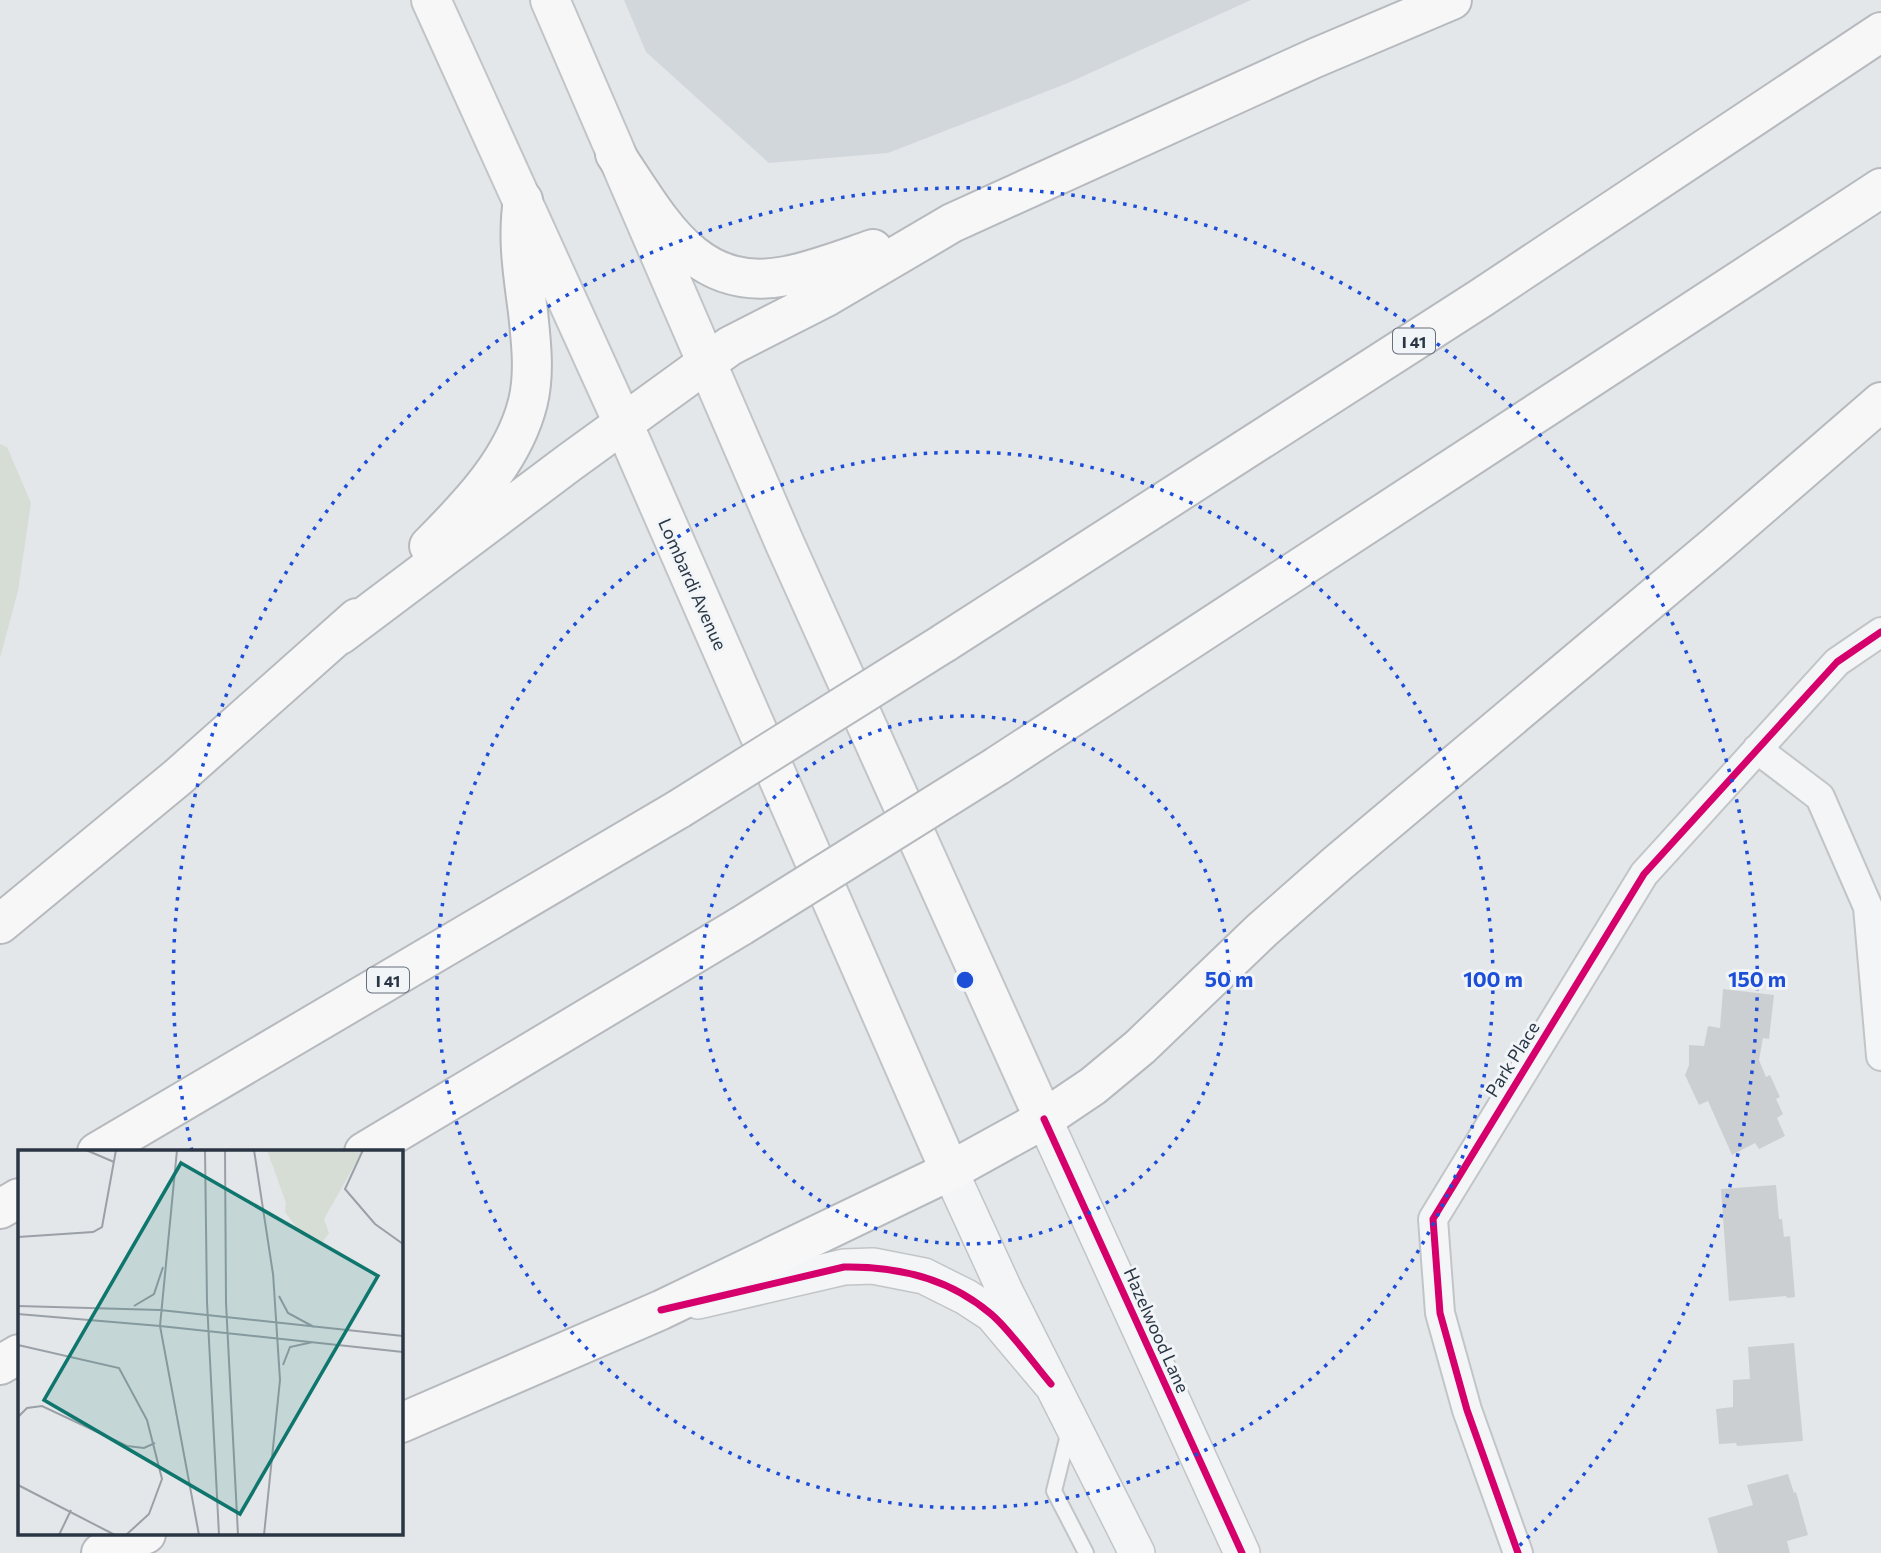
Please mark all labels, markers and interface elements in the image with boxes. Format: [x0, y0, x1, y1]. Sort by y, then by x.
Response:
road number: I 41 [1393, 328, 1435, 354]
street label: Lombardi Avenue [654, 515, 732, 653]
text: 50 m [1205, 966, 1253, 991]
text: 100 m [1463, 966, 1523, 991]
text: 150 m [1728, 966, 1786, 991]
road number: I 41 [367, 968, 409, 992]
centre of rings [953, 968, 977, 992]
street label: Park Place [1480, 1017, 1544, 1101]
inset map [18, 1150, 402, 1536]
street label: Hazelwood Lane [1120, 1264, 1194, 1396]

